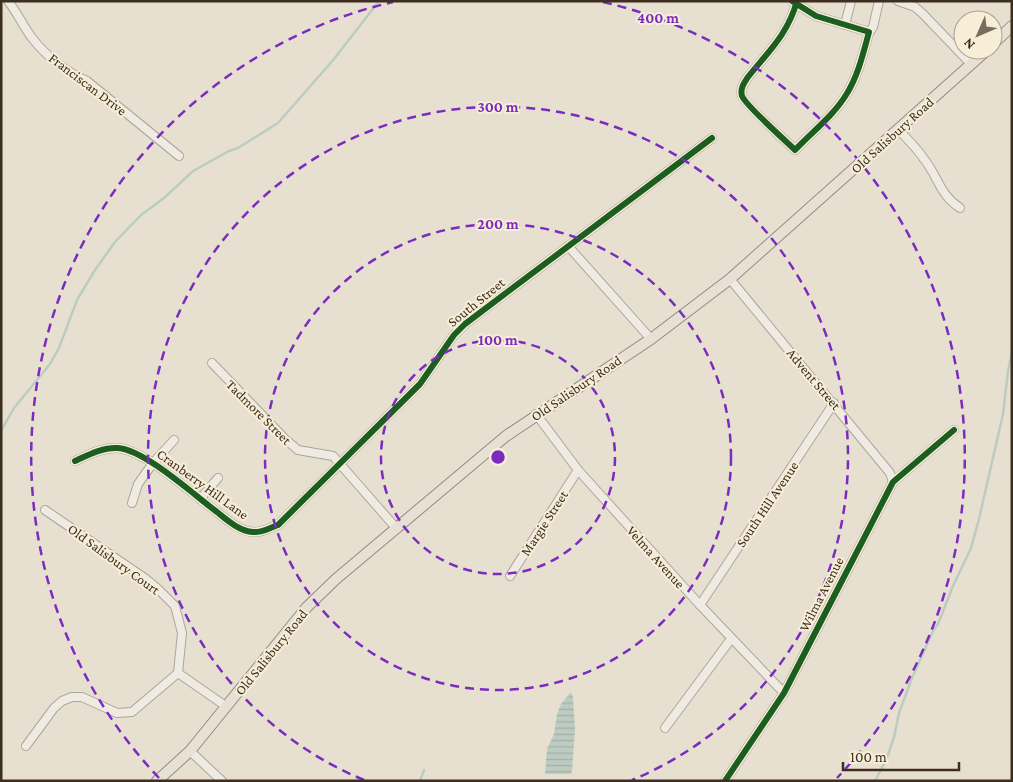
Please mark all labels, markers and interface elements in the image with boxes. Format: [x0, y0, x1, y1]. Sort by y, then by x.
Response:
text: 400 m [637, 10, 679, 26]
north arrow [953, 10, 1003, 60]
text: N [959, 35, 978, 53]
street label: Franciscan Drive [46, 50, 130, 118]
street label: Old Salisbury Road [847, 93, 937, 176]
text: 300 m [477, 99, 519, 115]
text: 200 m [477, 216, 519, 232]
street label: South Street [444, 274, 508, 330]
text: 100 m [478, 332, 518, 348]
street label: Advent Street [784, 345, 845, 413]
street label: Old Salisbury Road [528, 351, 625, 424]
street label: Tadmore Street [223, 376, 295, 448]
street label: Cranberry Hill Lane [154, 445, 252, 523]
centre of rings [489, 448, 507, 466]
street label: South Hill Avenue [732, 458, 802, 550]
street label: Margie Street [517, 487, 571, 559]
street label: Old Salisbury Court [65, 520, 163, 598]
street label: Velma Avenue [624, 522, 688, 592]
street label: Wilma Avenue [795, 554, 847, 634]
street label: Old Salisbury Road [231, 605, 311, 698]
scale bar [843, 740, 959, 772]
text: 100 m [850, 749, 887, 765]

